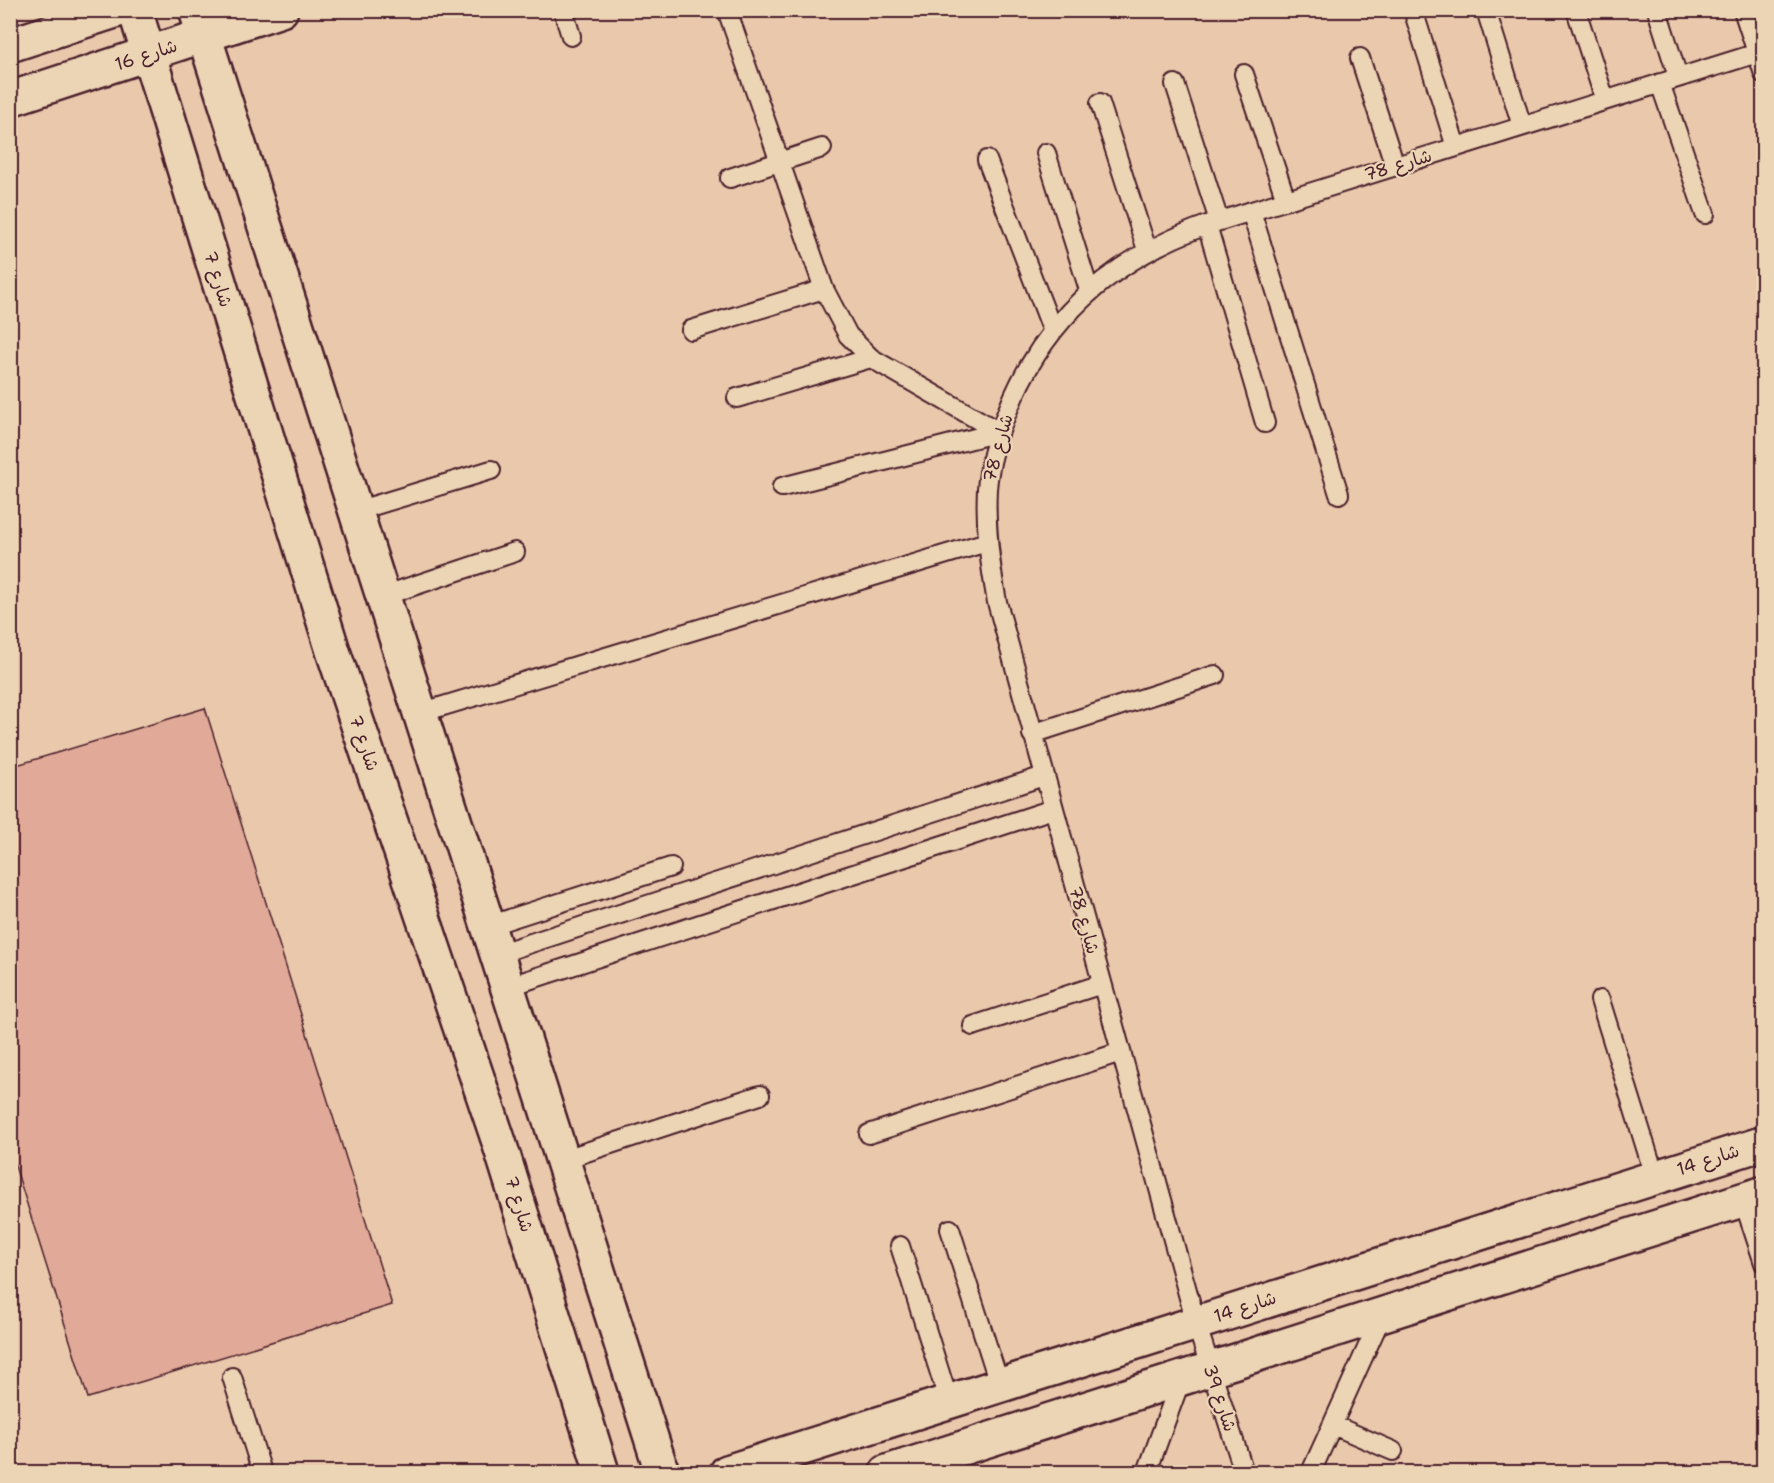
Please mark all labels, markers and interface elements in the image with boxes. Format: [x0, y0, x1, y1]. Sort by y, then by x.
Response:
street label: شارع 16 [112, 34, 180, 76]
street label: شارع 78 [1361, 143, 1435, 187]
street label: شارع 7 [198, 248, 238, 310]
street label: شارع 78 [977, 411, 1019, 485]
street label: شارع 7 [343, 712, 385, 774]
street label: شارع 78 [1063, 883, 1105, 957]
street label: شارع 14 [1674, 1139, 1742, 1181]
street label: شارع 7 [499, 1173, 539, 1235]
street label: شارع 14 [1211, 1286, 1279, 1328]
street label: شارع 39 [1198, 1361, 1242, 1435]

